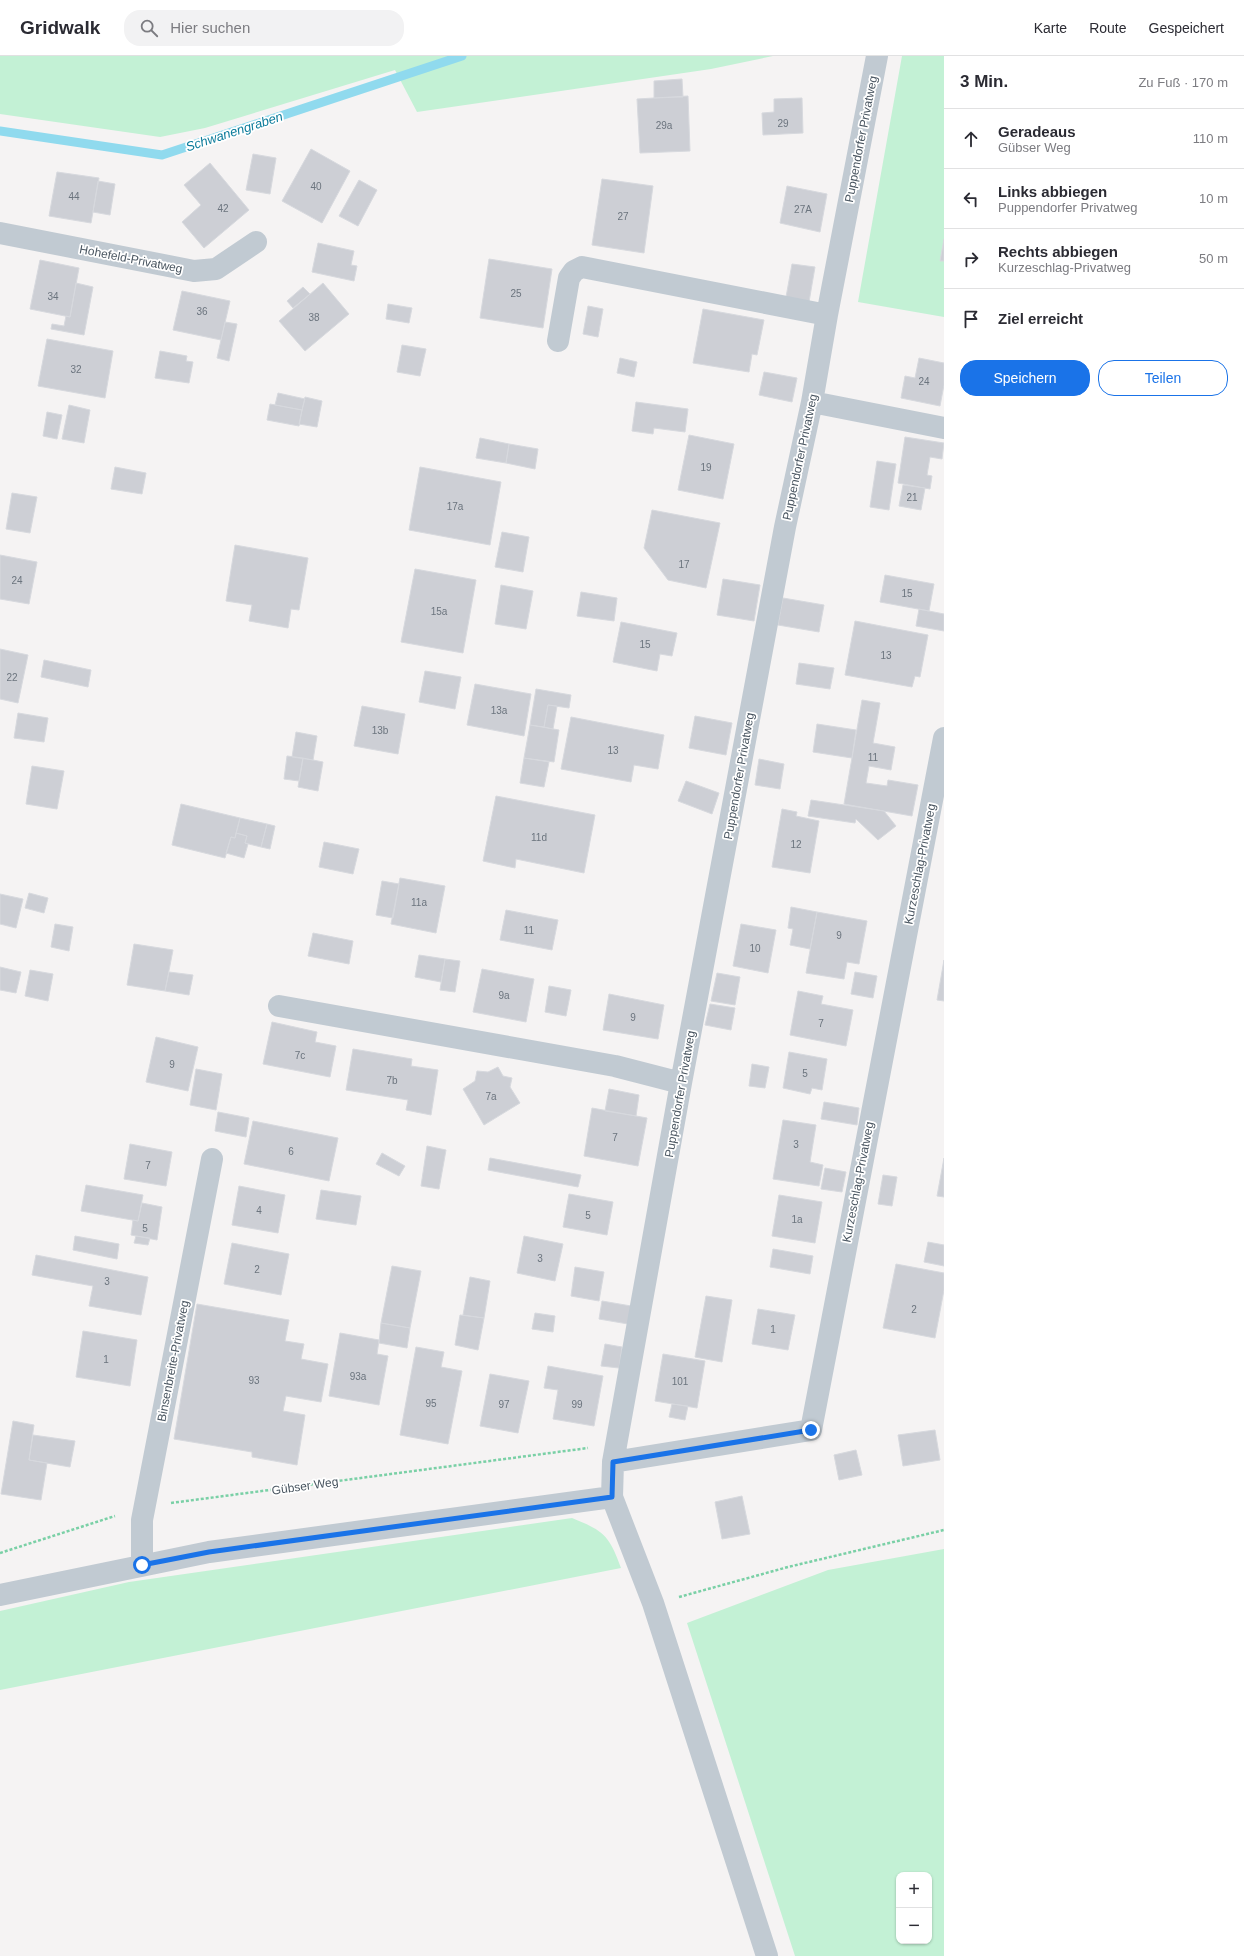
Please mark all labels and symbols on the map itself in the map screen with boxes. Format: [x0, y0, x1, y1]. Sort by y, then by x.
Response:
street label: Puppendorfer Privatweg [842, 74, 880, 204]
water label: Schwanengraben [184, 109, 285, 154]
house number: 29 [777, 118, 789, 129]
house number: 29a [656, 120, 673, 131]
house number: 40 [310, 181, 322, 192]
house number: 44 [68, 191, 80, 202]
house number: 42 [217, 203, 229, 214]
house number: 27A [794, 204, 812, 215]
house number: 27 [617, 211, 629, 222]
street label: Hohefeld-Privatweg [78, 242, 184, 276]
house number: 25 [510, 288, 522, 299]
house number: 34 [47, 291, 59, 302]
house number: 36 [196, 306, 208, 317]
house number: 38 [308, 312, 320, 323]
house number: 32 [70, 364, 82, 375]
house number: 24 [918, 376, 930, 387]
street label: Puppendorfer Privatweg [780, 393, 820, 521]
house number: 19 [700, 462, 712, 473]
house number: 21 [906, 492, 918, 503]
house number: 17a [447, 501, 464, 512]
house number: 17 [678, 559, 690, 570]
house number: 24 [11, 575, 23, 586]
house number: 15 [901, 588, 913, 599]
house number: 15a [431, 606, 448, 617]
house number: 15 [639, 639, 651, 650]
house number: 13 [880, 650, 892, 661]
house number: 22 [6, 672, 18, 683]
house number: 13a [491, 705, 508, 716]
street label: Puppendorfer Privatweg [721, 711, 757, 841]
house number: 13b [372, 725, 389, 736]
house number: 13 [607, 745, 619, 756]
house number: 11 [868, 752, 879, 763]
street label: Kurzeschlag-Privatweg [901, 802, 939, 926]
house number: 11d [531, 832, 547, 843]
house number: 12 [790, 839, 802, 850]
house number: 11a [411, 897, 427, 908]
house number: 11 [524, 925, 535, 936]
house number: 9 [836, 930, 842, 941]
house number: 10 [749, 943, 761, 954]
house number: 9a [498, 990, 510, 1001]
house number: 9 [630, 1012, 636, 1023]
house number: 7 [818, 1018, 824, 1029]
street label: Puppendorfer Privatweg [662, 1029, 698, 1159]
house number: 7c [295, 1050, 305, 1061]
house number: 9 [169, 1059, 175, 1070]
house number: 5 [802, 1068, 808, 1079]
house number: 7b [386, 1075, 398, 1086]
house number: 7a [485, 1091, 497, 1102]
street label: Kurzeschlag-Privatweg [839, 1120, 877, 1244]
house number: 7 [612, 1132, 618, 1143]
house number: 3 [793, 1139, 799, 1150]
house number: 6 [288, 1146, 294, 1157]
house number: 7 [145, 1160, 151, 1171]
house number: 4 [256, 1205, 262, 1216]
house number: 5 [585, 1210, 591, 1221]
house number: 1a [791, 1214, 803, 1225]
house number: 5 [142, 1223, 148, 1234]
house number: 3 [537, 1253, 543, 1264]
house number: 2 [254, 1264, 260, 1275]
house number: 3 [104, 1276, 110, 1287]
street label: Binsenbreite-Privatweg [154, 1299, 192, 1423]
house number: 2 [911, 1304, 917, 1315]
house number: 1 [770, 1324, 776, 1335]
house number: 1 [103, 1354, 109, 1365]
house number: 93a [350, 1371, 367, 1382]
house number: 93 [248, 1375, 260, 1386]
house number: 101 [672, 1376, 689, 1387]
house number: 95 [425, 1398, 437, 1409]
house number: 97 [498, 1399, 510, 1410]
house number: 99 [571, 1399, 583, 1410]
route end [802, 1421, 820, 1439]
street label: Gübser Weg [271, 1474, 339, 1498]
route start [133, 1556, 151, 1574]

